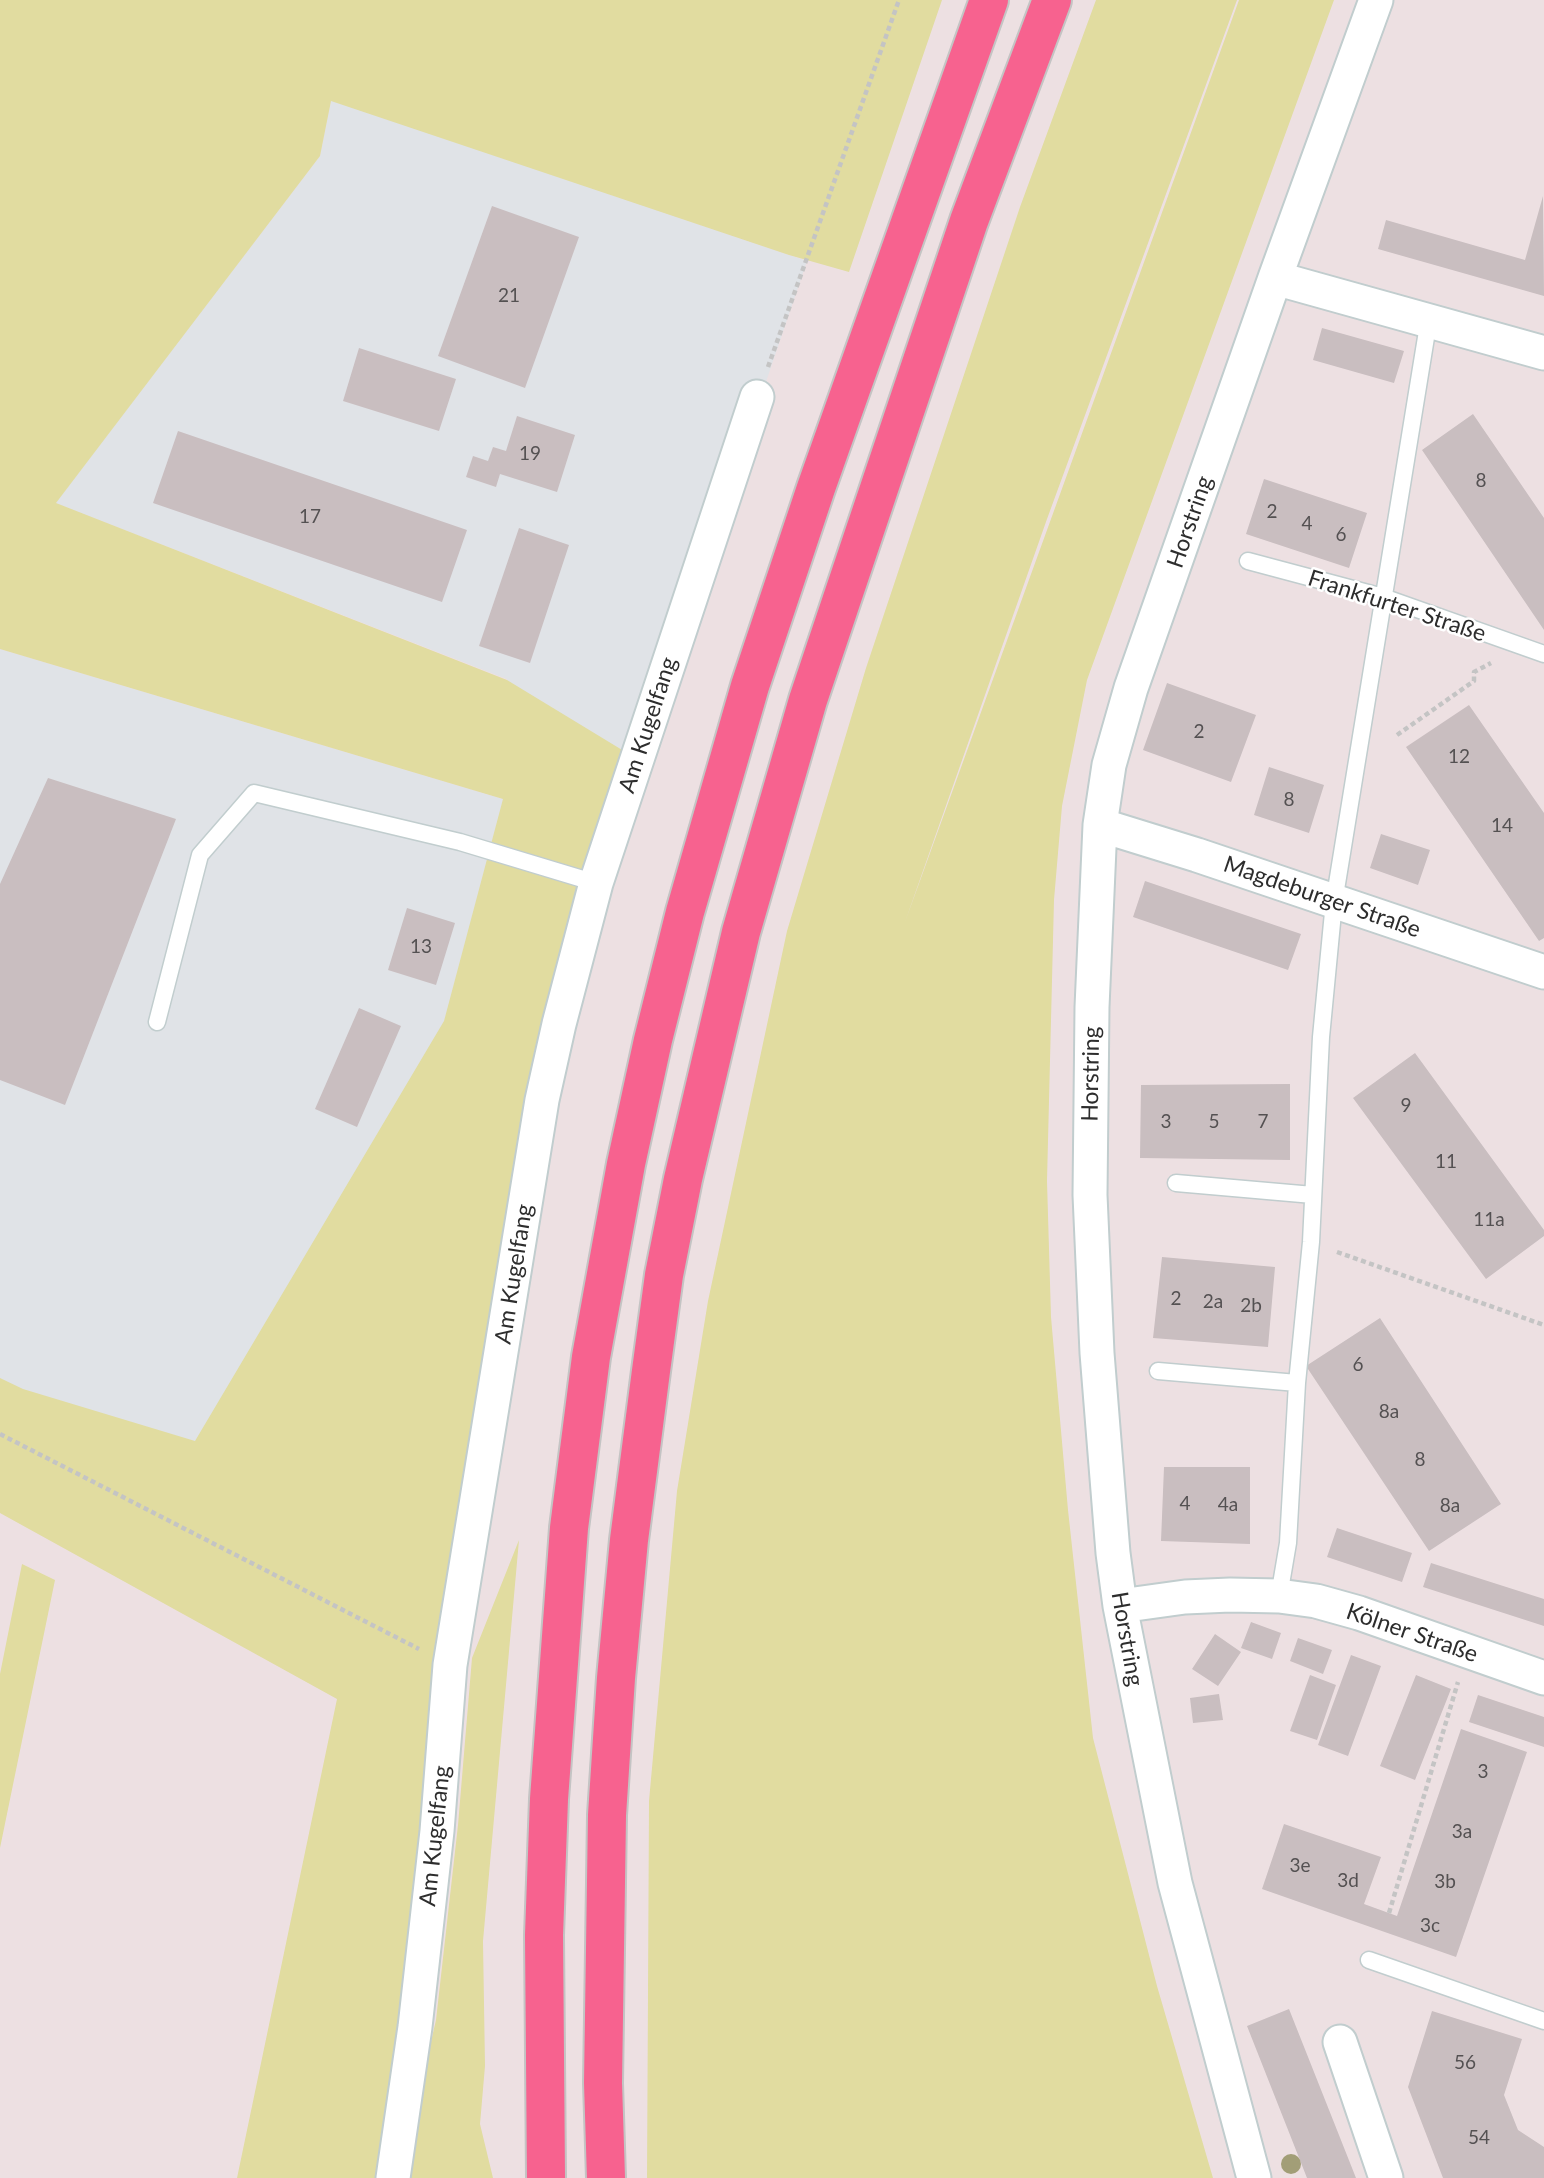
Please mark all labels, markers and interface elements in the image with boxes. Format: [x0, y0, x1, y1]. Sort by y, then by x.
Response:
house number: 21 [498, 285, 520, 307]
house number: 19 [519, 443, 541, 465]
house number: 8 [1475, 470, 1487, 492]
street label: Horstring [1161, 472, 1219, 572]
house number: 2 [1266, 501, 1278, 523]
house number: 17 [299, 506, 321, 528]
house number: 4 [1301, 513, 1313, 535]
house number: 6 [1335, 524, 1347, 546]
street label: Frankfurter Straße [1305, 564, 1489, 648]
street label: Am Kugelfang [613, 654, 683, 796]
house number: 2 [1193, 721, 1205, 743]
house number: 12 [1448, 746, 1470, 768]
house number: 8 [1283, 789, 1295, 811]
house number: 14 [1491, 815, 1513, 837]
street label: Magdeburger Straße [1220, 850, 1424, 944]
house number: 13 [410, 936, 432, 958]
street label: Horstring [1076, 1026, 1106, 1122]
house number: 9 [1400, 1095, 1412, 1117]
house number: 3 [1160, 1111, 1172, 1133]
house number: 5 [1208, 1111, 1220, 1133]
house number: 7 [1257, 1111, 1269, 1133]
house number: 11 [1435, 1151, 1457, 1173]
street label: Am Kugelfang [489, 1202, 539, 1346]
house number: 11a [1473, 1209, 1505, 1231]
house number: 2 [1170, 1288, 1182, 1310]
house number: 2a [1203, 1291, 1223, 1313]
house number: 2b [1240, 1295, 1262, 1317]
house number: 6 [1352, 1354, 1364, 1376]
house number: 8a [1379, 1401, 1399, 1423]
house number: 8 [1414, 1449, 1426, 1471]
house number: 4 [1179, 1493, 1191, 1515]
house number: 4a [1218, 1494, 1238, 1516]
house number: 8a [1440, 1495, 1460, 1517]
street label: Horstring [1105, 1590, 1149, 1688]
street label: Kölner Straße [1343, 1598, 1481, 1668]
house number: 3 [1477, 1761, 1489, 1783]
street label: Am Kugelfang [414, 1764, 456, 1908]
house number: 3a [1452, 1821, 1472, 1843]
house number: 3e [1289, 1855, 1311, 1877]
house number: 3d [1337, 1870, 1359, 1892]
house number: 3b [1434, 1871, 1456, 1893]
house number: 3c [1420, 1915, 1440, 1937]
house number: 56 [1454, 2052, 1476, 2074]
house number: 54 [1468, 2127, 1490, 2149]

